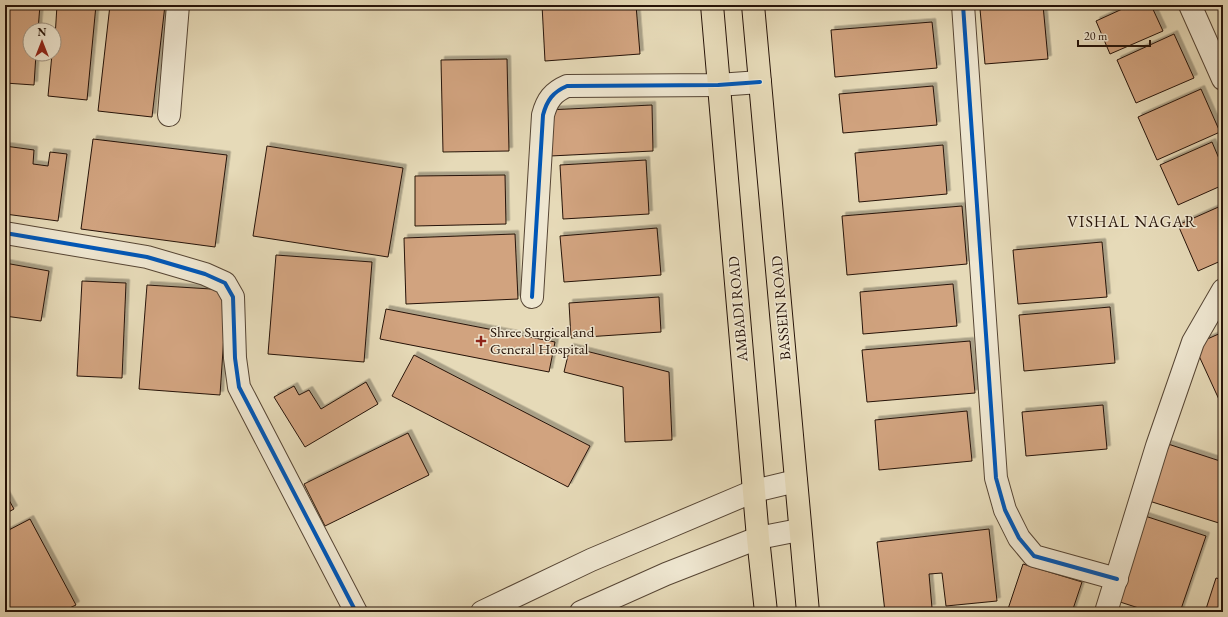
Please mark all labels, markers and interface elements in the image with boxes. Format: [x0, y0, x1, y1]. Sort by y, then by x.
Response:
north arrow [22, 22, 62, 62]
scale bar [1078, 22, 1150, 48]
text: N [38, 25, 47, 39]
text: 20 m [1084, 28, 1108, 44]
district label: VISHAL NAGAR [1067, 211, 1197, 232]
street label: AMBADI ROAD [723, 255, 752, 364]
street label: BASSEIN ROAD [766, 255, 795, 361]
place label: Shree Surgical and General Hospital [490, 322, 595, 358]
marker: Shree Surgical and General Hospital [475, 335, 487, 347]

